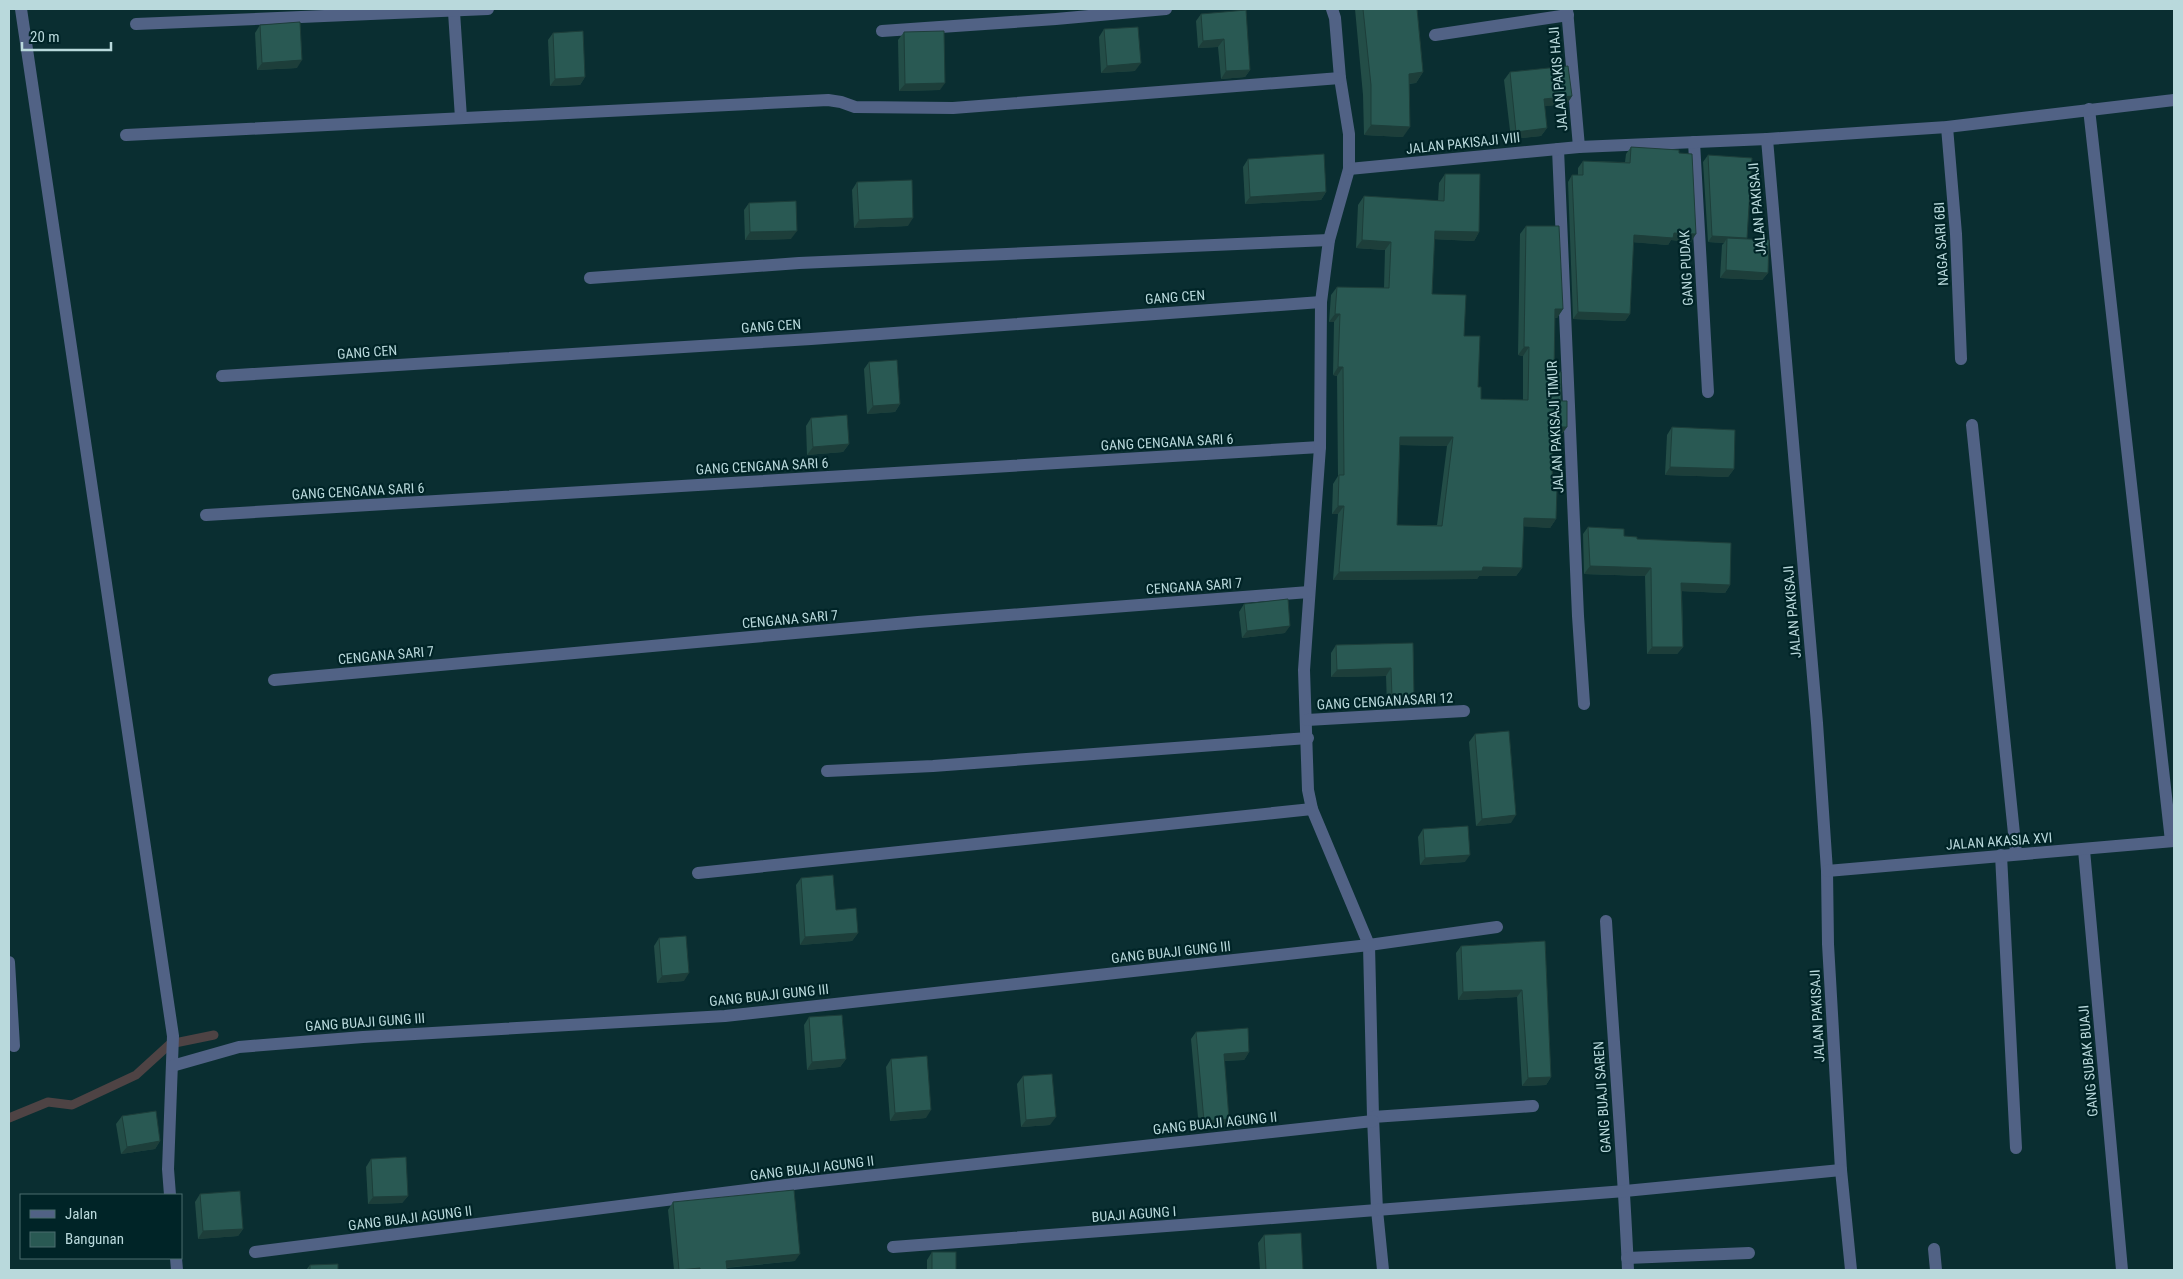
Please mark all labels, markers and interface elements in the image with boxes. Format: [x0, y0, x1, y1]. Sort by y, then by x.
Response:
scale bar [22, 20, 111, 52]
street label: JALAN PAKIS HAJI [1545, 26, 1571, 132]
text: 20 m [30, 28, 60, 46]
street label: JALAN PAKISAJI VIII [1405, 129, 1521, 157]
street label: JALAN PAKISAJI [1745, 162, 1769, 256]
street label: NAGA SARI 6BI [1931, 202, 1951, 286]
street label: GANG PUDAK [1676, 229, 1696, 306]
street label: GANG CEN [1144, 287, 1206, 307]
street label: GANG CEN [740, 316, 802, 336]
street label: GANG CEN [336, 342, 398, 362]
street label: JALAN PAKISAJI TIMUR [1544, 360, 1566, 494]
street label: GANG CENGANA SARI 6 [1100, 431, 1234, 453]
street label: GANG CENGANA SARI 6 [695, 455, 829, 477]
street label: GANG CENGANA SARI 6 [291, 480, 425, 502]
street label: JALAN PAKISAJI [1780, 565, 1804, 659]
street label: CENGANA SARI 7 [1145, 575, 1243, 597]
street label: CENGANA SARI 7 [741, 607, 839, 631]
street label: CENGANA SARI 7 [337, 643, 435, 667]
street label: GANG CENGANASARI 12 [1316, 689, 1454, 713]
street label: JALAN AKASIA XVI [1945, 829, 2053, 853]
street label: GANG BUAJI GUNG III [1110, 938, 1232, 966]
street label: JALAN PAKISAJI [1807, 969, 1827, 1063]
street label: GANG BUAJI GUNG III [708, 981, 830, 1009]
street label: GANG SUBAK BUAJI [2075, 1005, 2101, 1117]
street label: GANG BUAJI GUNG III [304, 1010, 426, 1034]
street label: GANG BUAJI SAREN [1590, 1041, 1614, 1153]
street label: GANG BUAJI AGUNG II [1152, 1109, 1278, 1137]
street label: GANG BUAJI AGUNG II [749, 1152, 875, 1184]
legend [20, 1194, 182, 1259]
street label: GANG BUAJI AGUNG II [347, 1202, 473, 1234]
street label: BUAJI AGUNG I [1091, 1203, 1177, 1225]
text: Jalan [65, 1205, 97, 1223]
text: Bangunan [65, 1230, 124, 1248]

